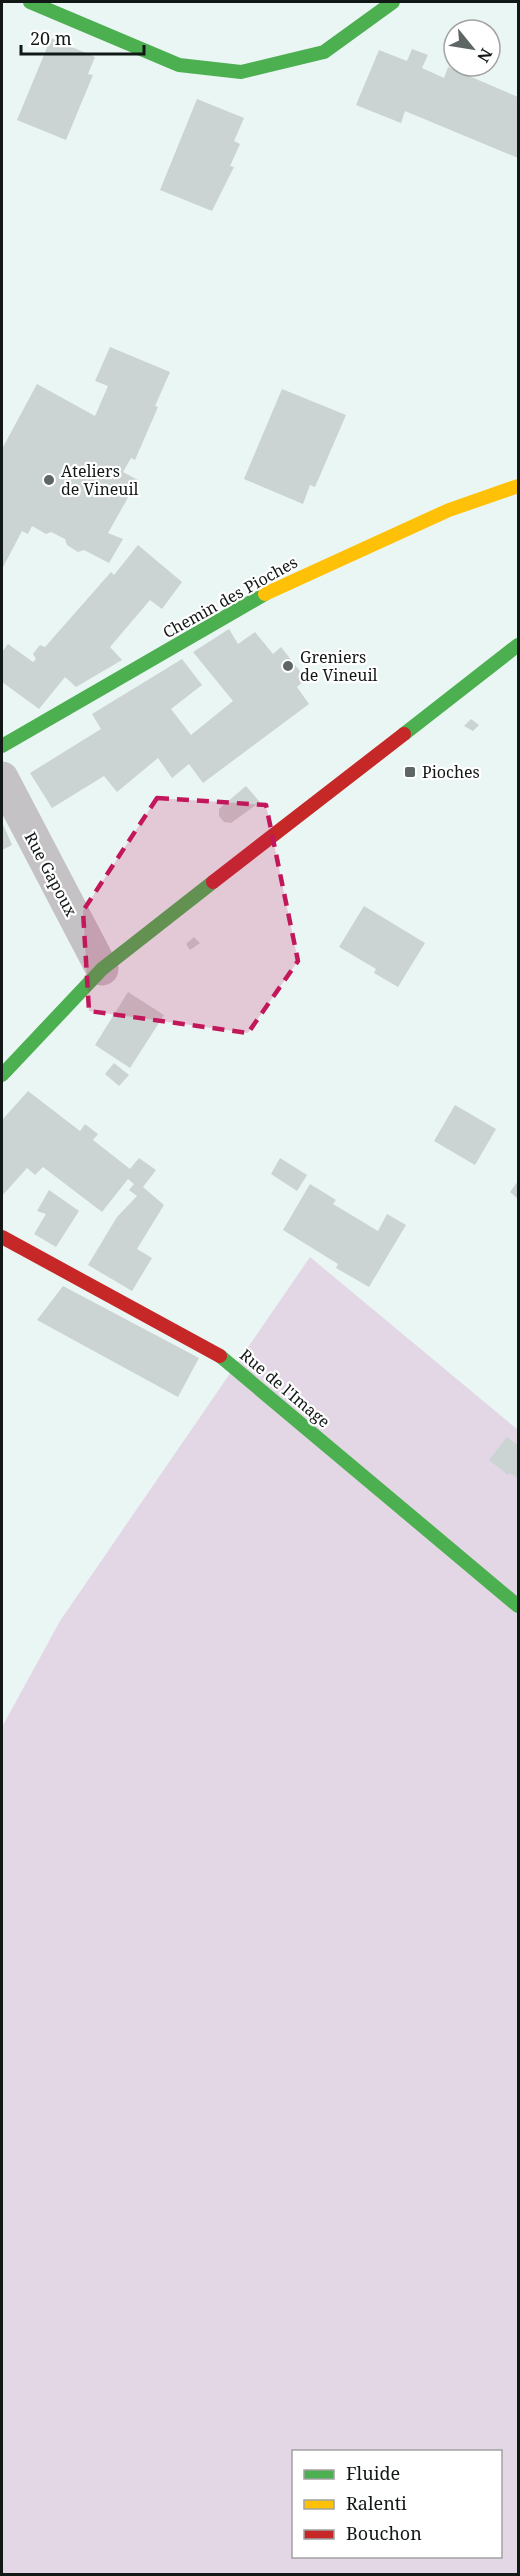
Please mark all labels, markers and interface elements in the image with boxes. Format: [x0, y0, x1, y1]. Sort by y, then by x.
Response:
scale bar [21, 18, 144, 56]
north arrow [442, 18, 502, 78]
text: 20 m [30, 26, 72, 50]
text: N [472, 45, 498, 67]
place label: Ateliers de Vineuil [61, 460, 139, 500]
marker: Ateliers de Vineuil [42, 473, 56, 487]
street label: Chemin des Pioches [159, 551, 301, 643]
place label: Greniers de Vineuil [300, 646, 378, 686]
marker: Greniers de Vineuil [281, 659, 295, 673]
place label: Pioches [422, 761, 480, 783]
marker: Pioches [403, 765, 417, 779]
street label: Rue Gapoux [20, 828, 83, 921]
street label: Rue de l'Image [235, 1344, 335, 1432]
legend [292, 2450, 502, 2558]
text: Fluide [346, 2461, 400, 2485]
text: Ralenti [346, 2491, 407, 2515]
text: Bouchon [346, 2521, 422, 2545]

